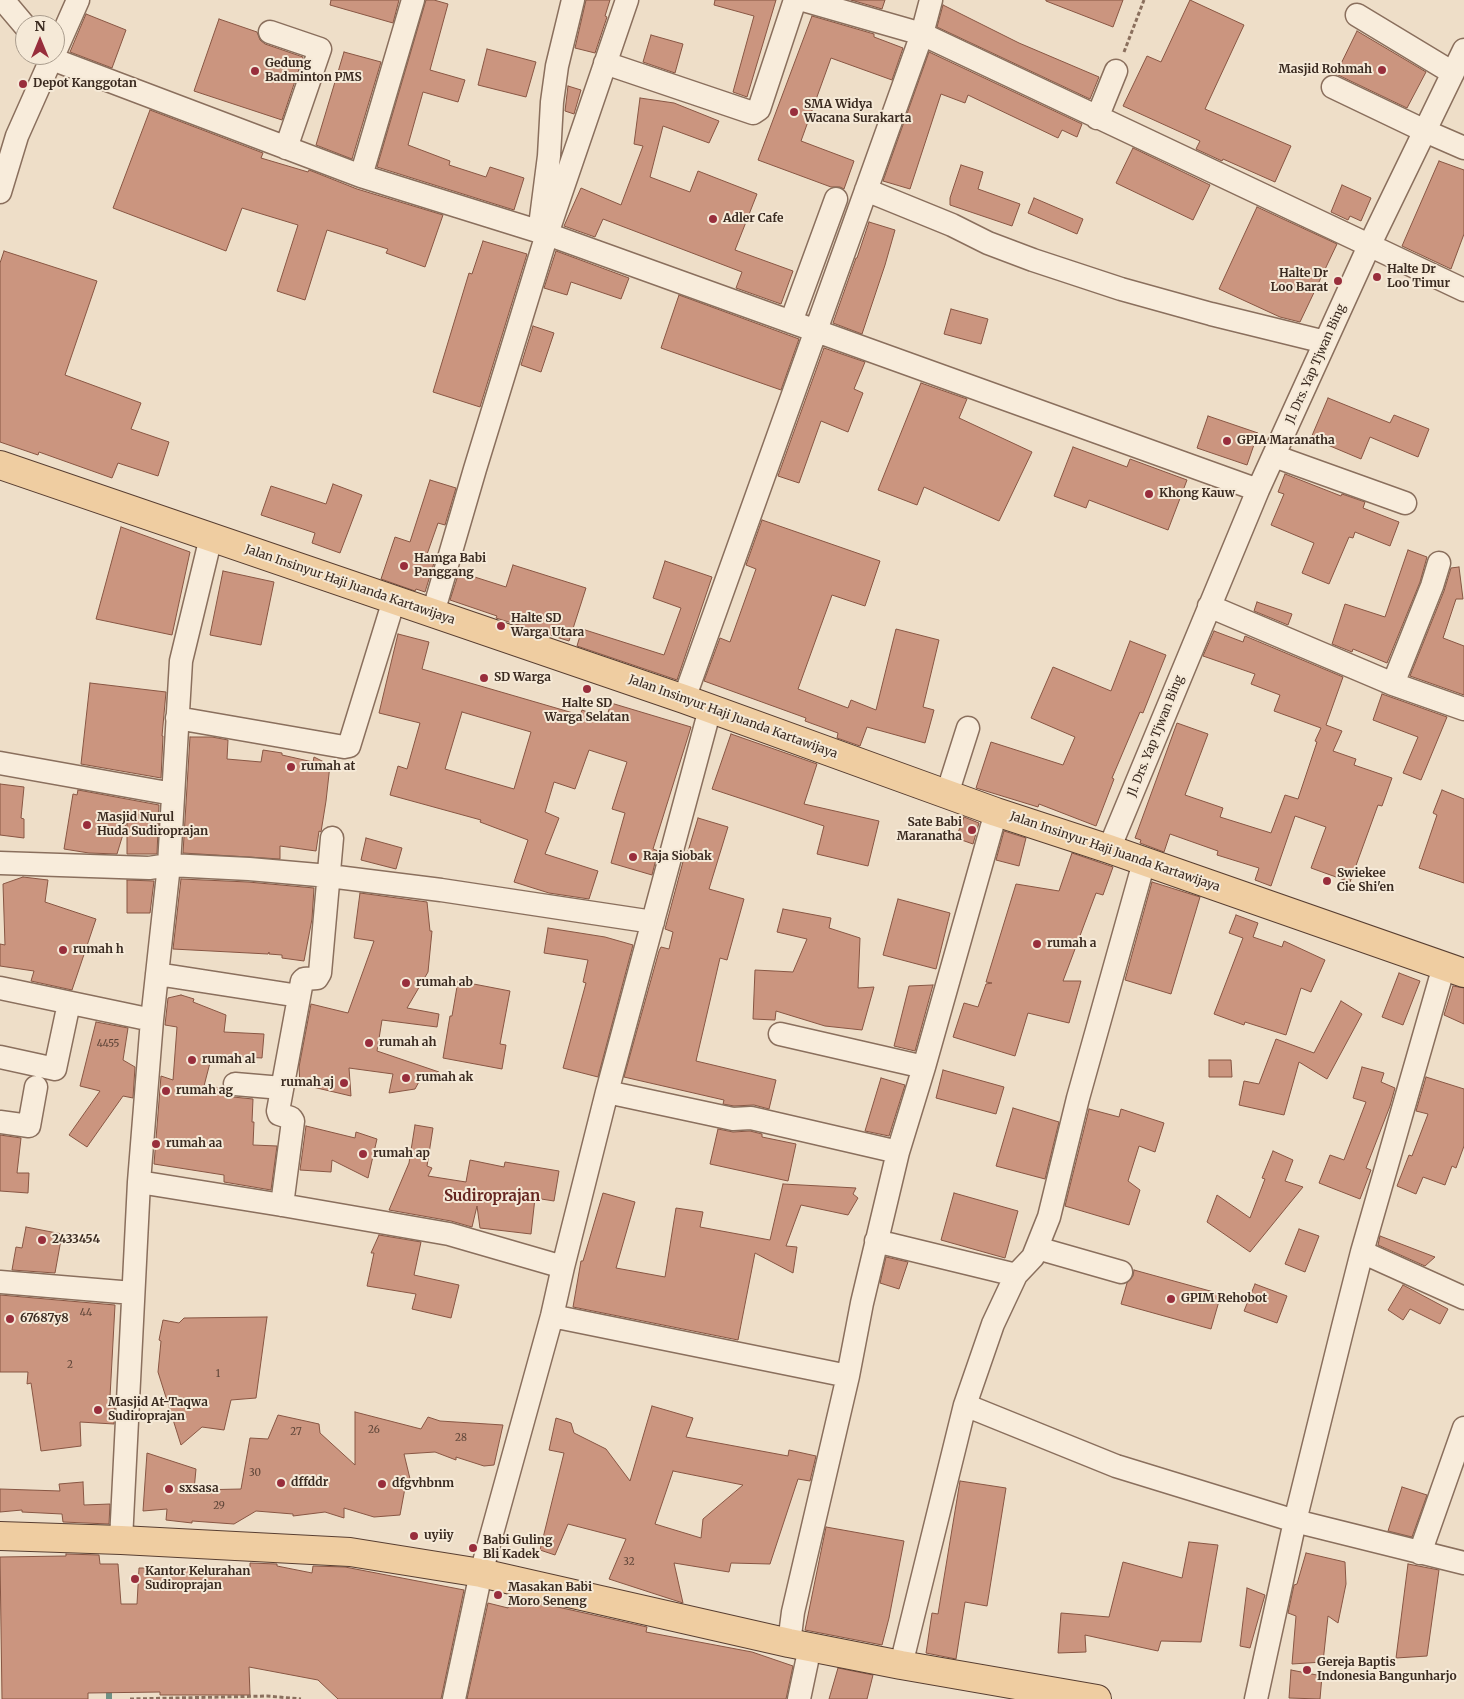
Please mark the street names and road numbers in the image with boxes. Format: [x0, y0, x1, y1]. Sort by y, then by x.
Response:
street label: Jl. Drs. Yap Tjwan Bing [1283, 302, 1349, 426]
street label: Jalan Insinyur Haji Juanda Kartawijaya [243, 542, 457, 628]
street label: Jalan Insinyur Haji Juanda Kartawijaya [627, 672, 839, 762]
street label: Jl. Drs. Yap Tjwan Bing [1125, 673, 1187, 799]
street label: Jalan Insinyur Haji Juanda Kartawijaya [1008, 809, 1222, 895]

